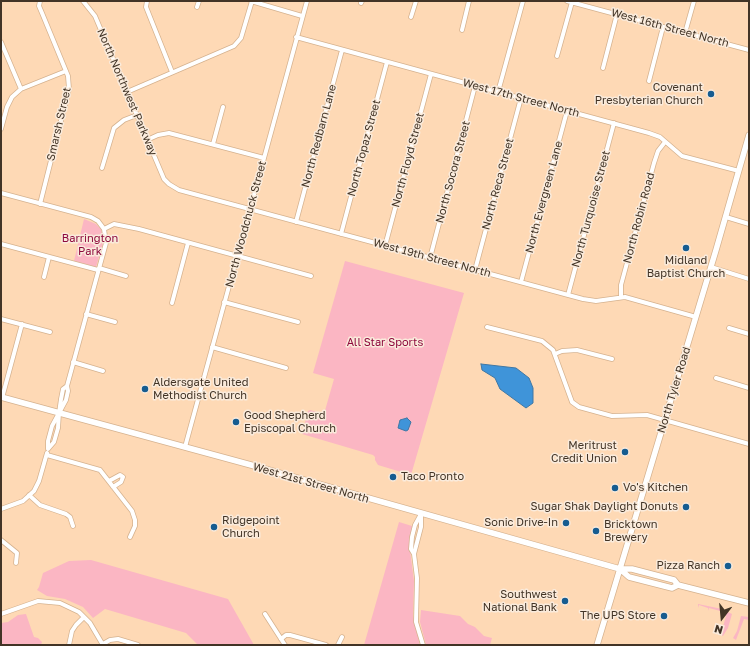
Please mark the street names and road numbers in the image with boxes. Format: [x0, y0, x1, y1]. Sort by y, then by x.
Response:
street label: West 16th Street North [610, 6, 730, 50]
street label: North Northwest Parkway [94, 26, 160, 158]
street label: West 17th Street North [461, 76, 581, 120]
street label: North Redbarn Lane [299, 83, 339, 189]
street label: Smarsh Street [44, 86, 74, 162]
street label: North Topaz Street [345, 98, 383, 198]
street label: North Floyd Street [389, 111, 427, 209]
street label: North Socora Street [433, 119, 473, 225]
street label: North Reca Street [479, 137, 517, 231]
street label: North Evergreen Lane [523, 140, 565, 254]
street label: North Turquoise Street [569, 149, 613, 269]
street label: North Woodchuck Street [223, 159, 269, 289]
street label: North Robin Road [621, 171, 657, 265]
street label: West 19th Street North [372, 236, 492, 280]
street label: North Tyler Road [655, 345, 693, 435]
street label: West 21st Street North [251, 460, 371, 506]

